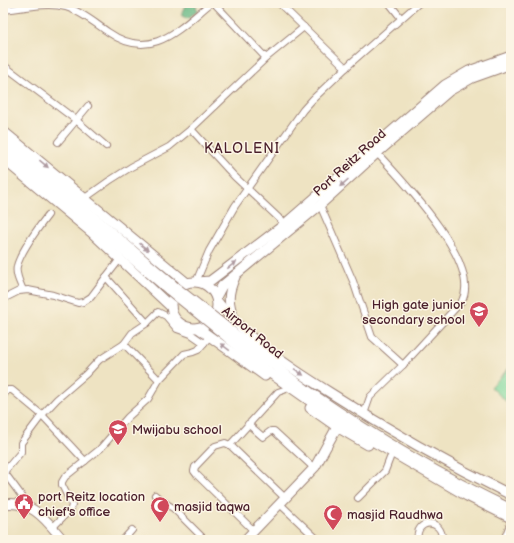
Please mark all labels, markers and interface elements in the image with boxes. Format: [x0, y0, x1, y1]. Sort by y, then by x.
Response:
street label: Port Reitz Road [310, 126, 389, 200]
district label: KALOLENI [204, 140, 280, 157]
one-way arrow [39, 160, 49, 169]
one-way arrow [339, 178, 350, 187]
one-way arrow [139, 243, 149, 251]
one-way arrow [226, 261, 237, 269]
place label: High gate junior secondary school [362, 297, 465, 328]
school or university icon: High gate junior secondary school [468, 300, 490, 328]
street label: Airport Road [218, 303, 286, 362]
one-way arrow [220, 343, 231, 351]
one-way arrow [294, 368, 304, 376]
school or university icon: Mwijabu school [107, 418, 129, 446]
place label: Mwijabu school [132, 422, 222, 438]
place label: port Reitz location chief's office [38, 489, 145, 520]
public building icon: port Reitz location chief's office [13, 492, 35, 520]
mosque icon: masjid taqwa [149, 495, 171, 523]
place label: masjid taqwa [174, 499, 250, 515]
mosque icon: masjid Raudhwa [322, 503, 344, 531]
place label: masjid Raudhwa [347, 507, 443, 523]

